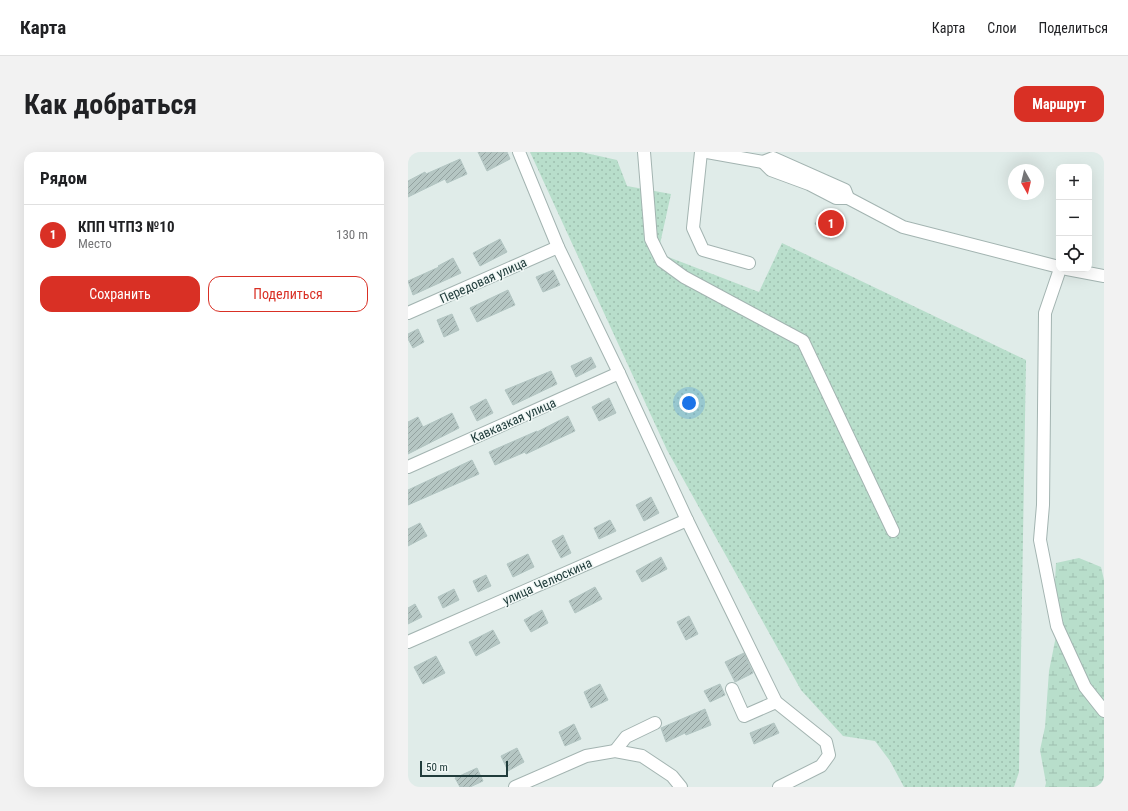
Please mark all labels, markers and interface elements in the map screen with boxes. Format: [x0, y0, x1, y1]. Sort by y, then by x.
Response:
text: Карта [20, 16, 66, 39]
text: Карта [932, 20, 965, 36]
text: Слои [987, 20, 1017, 36]
text: Поделиться [1039, 20, 1108, 36]
button: Маршрут [1014, 86, 1104, 122]
text: Как добраться [24, 88, 197, 121]
north arrow [1008, 164, 1044, 200]
map controls [1056, 164, 1092, 272]
button: + [1056, 164, 1092, 200]
text: Рядом [40, 168, 87, 188]
button: − [1056, 200, 1092, 236]
pin: 1 [818, 208, 844, 238]
text: КПП ЧТПЗ №10 [78, 218, 175, 236]
text: 1 [50, 227, 56, 242]
text: 130 m [336, 227, 368, 242]
text: Место [78, 236, 112, 251]
button: locate [1056, 236, 1092, 272]
street label: Передовая улица [437, 255, 529, 306]
button: Сохранить [40, 276, 200, 312]
button: Поделиться [208, 276, 368, 312]
your location [679, 393, 699, 413]
street label: Кавказкая улица [468, 395, 558, 446]
street label: улица Челюскина [500, 555, 594, 608]
scale bar [420, 759, 508, 778]
text: 50 m [426, 761, 448, 774]

